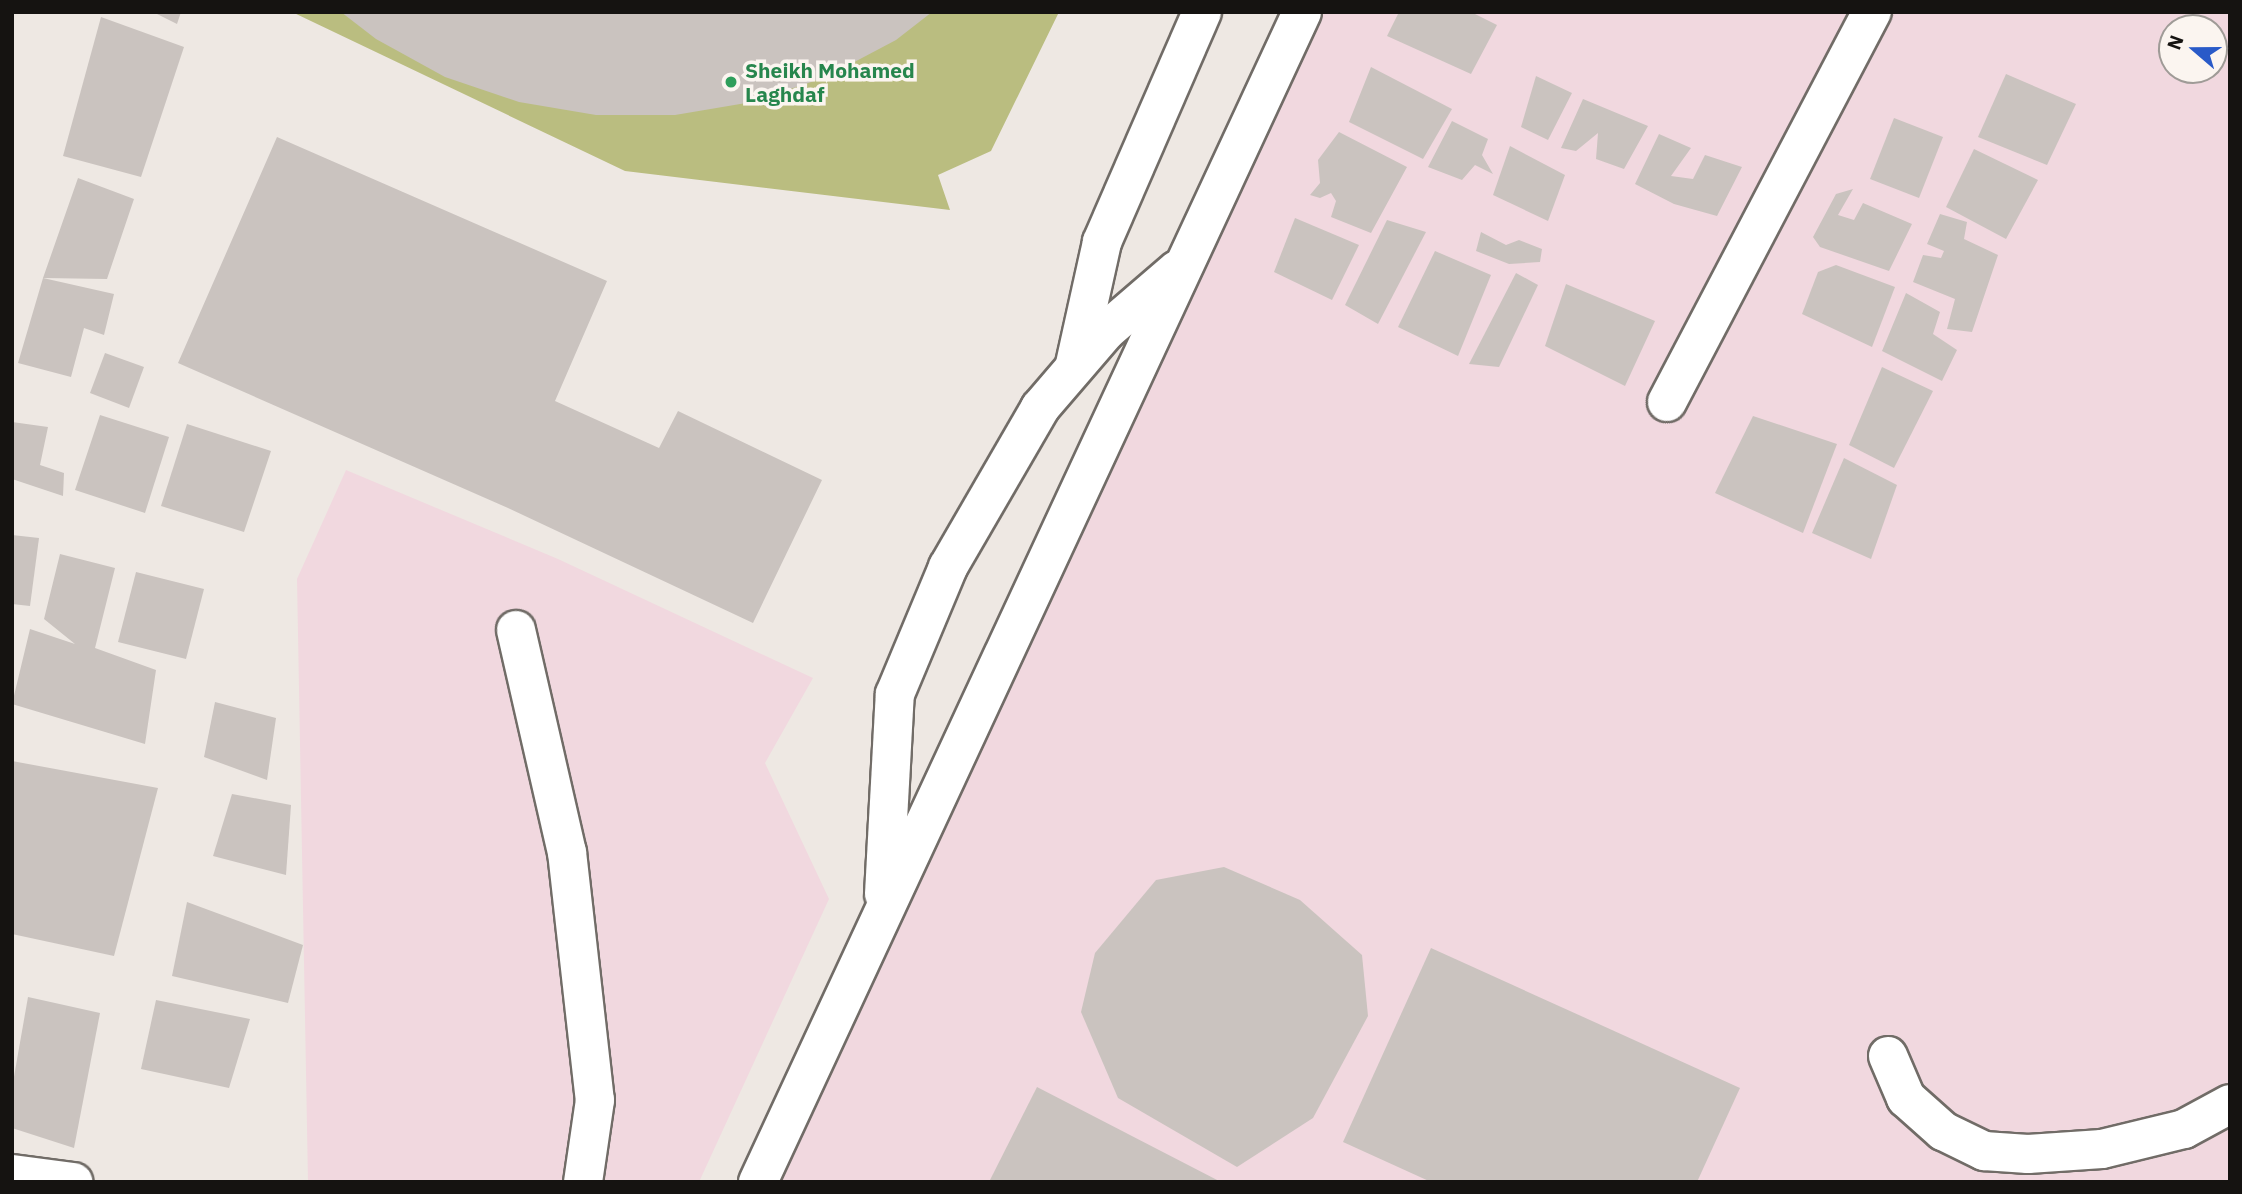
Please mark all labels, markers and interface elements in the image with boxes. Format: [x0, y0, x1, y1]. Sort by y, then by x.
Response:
north arrow [2158, 14, 2228, 84]
text: N [2162, 32, 2189, 53]
place label: Sheikh Mohamed Laghdaf [745, 57, 915, 107]
marker: Sheikh Mohamed Laghdaf [723, 74, 739, 90]

